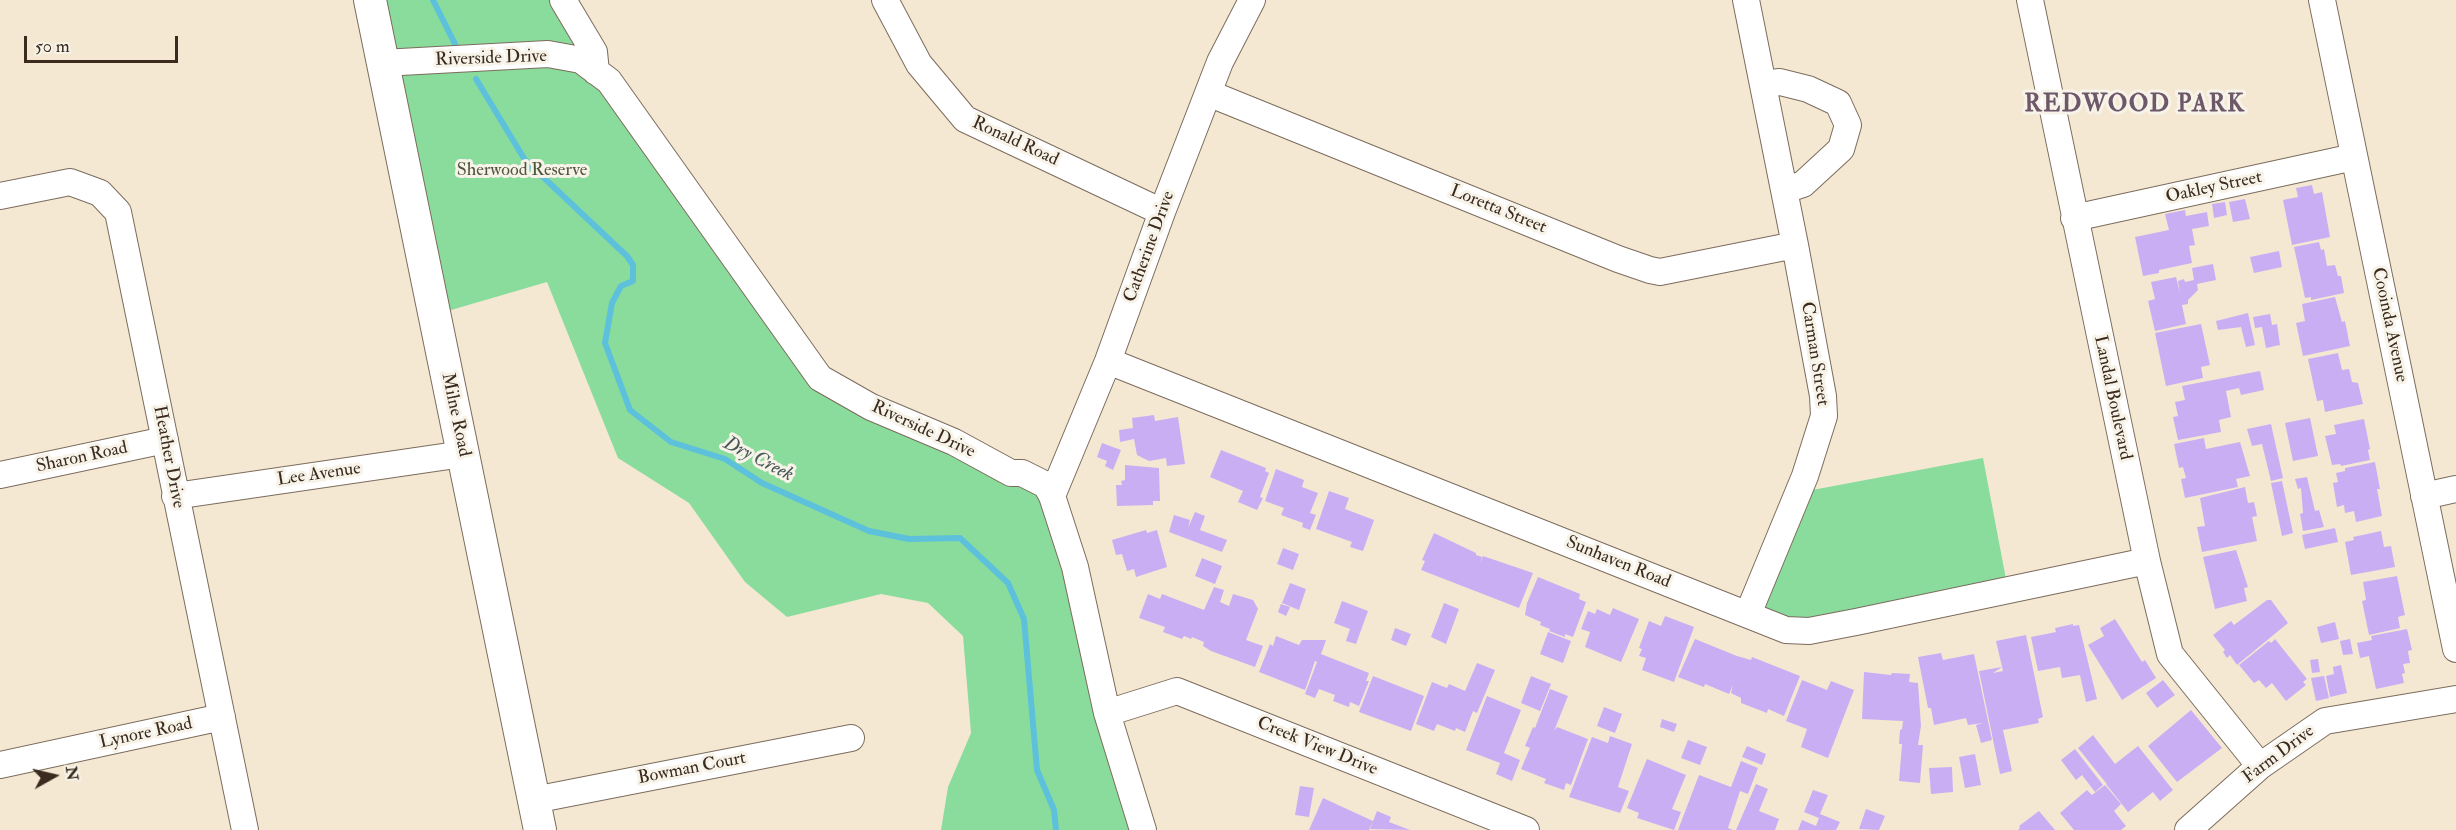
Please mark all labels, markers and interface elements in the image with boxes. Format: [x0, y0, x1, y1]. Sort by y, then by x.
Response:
scale bar [27, 24, 182, 62]
text: 50 m [35, 35, 70, 58]
street label: Riverside Drive [435, 46, 547, 72]
district label: REDWOOD PARK [2024, 92, 2246, 120]
street label: Ronald Road [968, 113, 1062, 171]
park label: Sherwood Reserve [457, 160, 587, 182]
street label: Oakley Street [2164, 167, 2264, 209]
street label: Loretta Street [1447, 181, 1549, 239]
street label: Catherine Drive [1120, 189, 1180, 305]
street label: Cooinda Avenue [2366, 266, 2412, 384]
street label: Carman Street [1795, 300, 1833, 408]
street label: Landal Boulevard [2088, 334, 2136, 462]
street label: Milne Road [436, 371, 474, 459]
street label: Riverside Drive [868, 397, 978, 463]
street label: Heather Drive [147, 404, 189, 510]
water label: Dry Creek [719, 432, 797, 488]
street label: Sharon Road [34, 438, 130, 478]
street label: Lee Avenue [276, 458, 362, 492]
street label: Sunhaven Road [1563, 532, 1673, 594]
street label: Creek View Drive [1254, 713, 1380, 781]
street label: Lynore Road [98, 714, 194, 754]
street label: Farm Drive [2239, 721, 2319, 789]
north arrow [24, 746, 84, 806]
street label: Bowman Court [636, 748, 748, 790]
text: N [61, 765, 83, 782]

